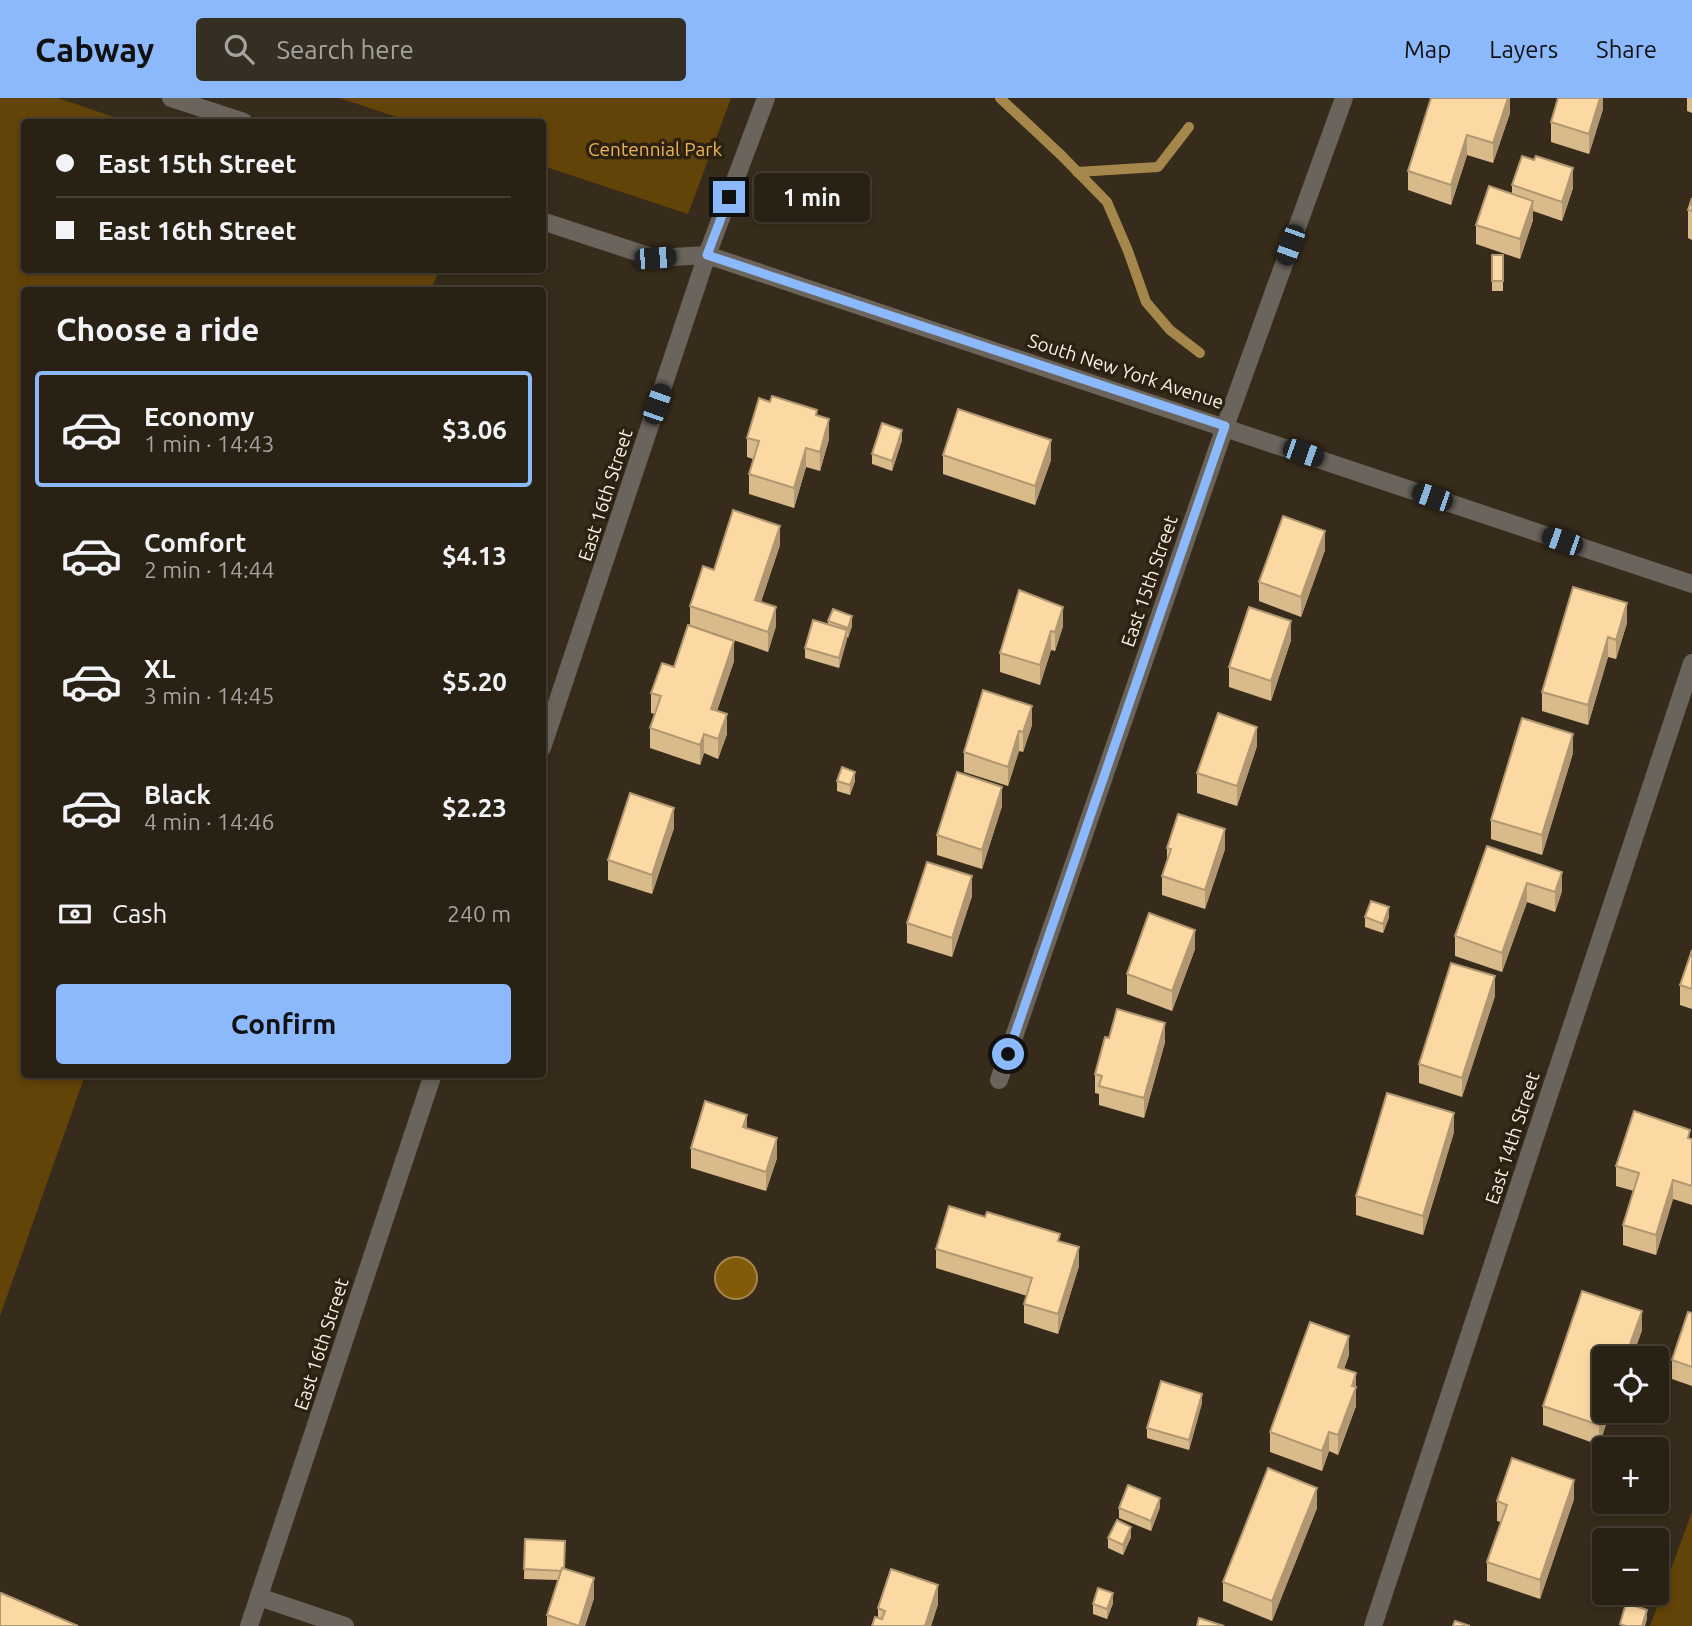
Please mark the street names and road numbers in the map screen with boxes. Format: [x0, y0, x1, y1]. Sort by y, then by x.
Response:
street label: South New York Avenue [1026, 329, 1226, 413]
street label: East 16th Street [573, 426, 637, 564]
street label: East 15th Street [1116, 512, 1182, 650]
street label: East 14th Street [1480, 1069, 1544, 1207]
street label: East 16th Street [289, 1275, 353, 1413]

